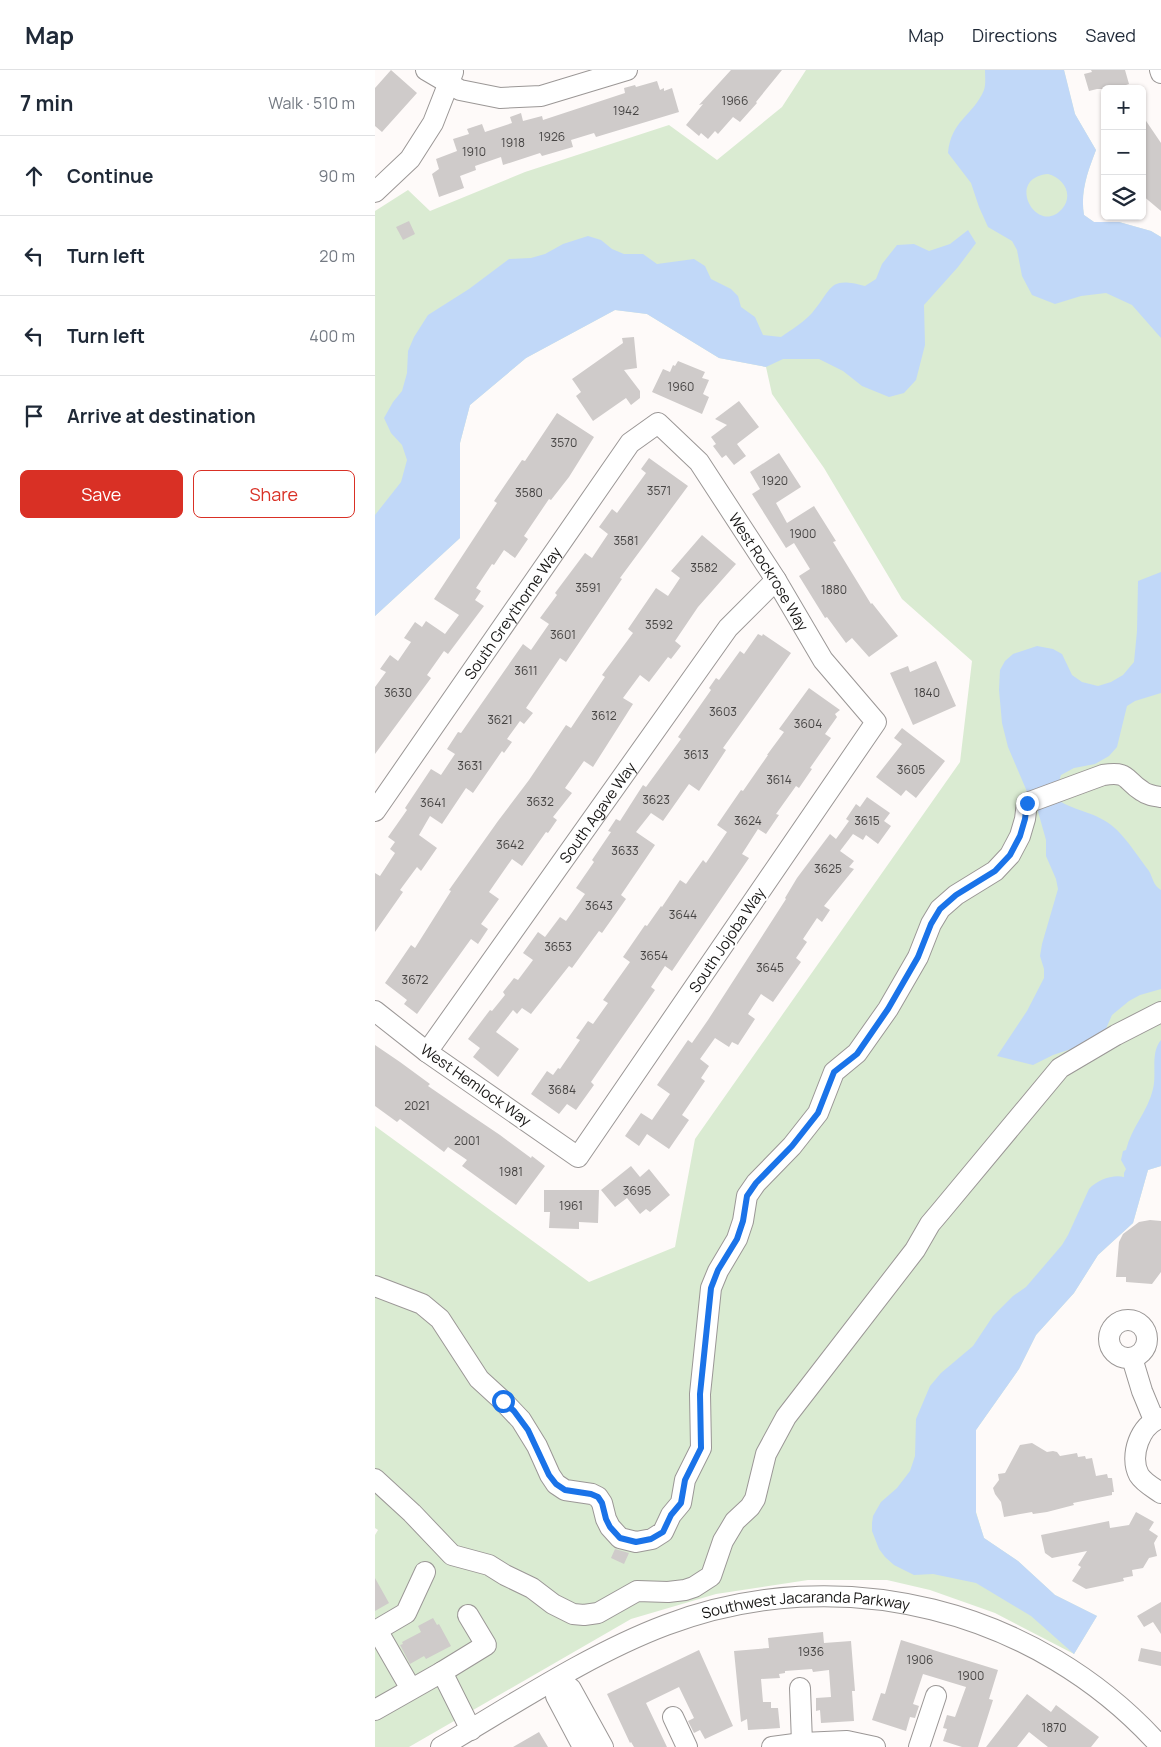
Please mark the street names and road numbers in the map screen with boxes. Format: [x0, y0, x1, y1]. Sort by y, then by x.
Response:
street label: West Rockrose Way [724, 508, 814, 635]
street label: South Greythorne Way [459, 542, 566, 683]
street label: South Agave Way [554, 757, 640, 867]
street label: South Jojoba Way [684, 883, 770, 997]
street label: West Hemlock Way [416, 1039, 536, 1131]
street label: Southwest Jacaranda Parkway [699, 1586, 912, 1623]

